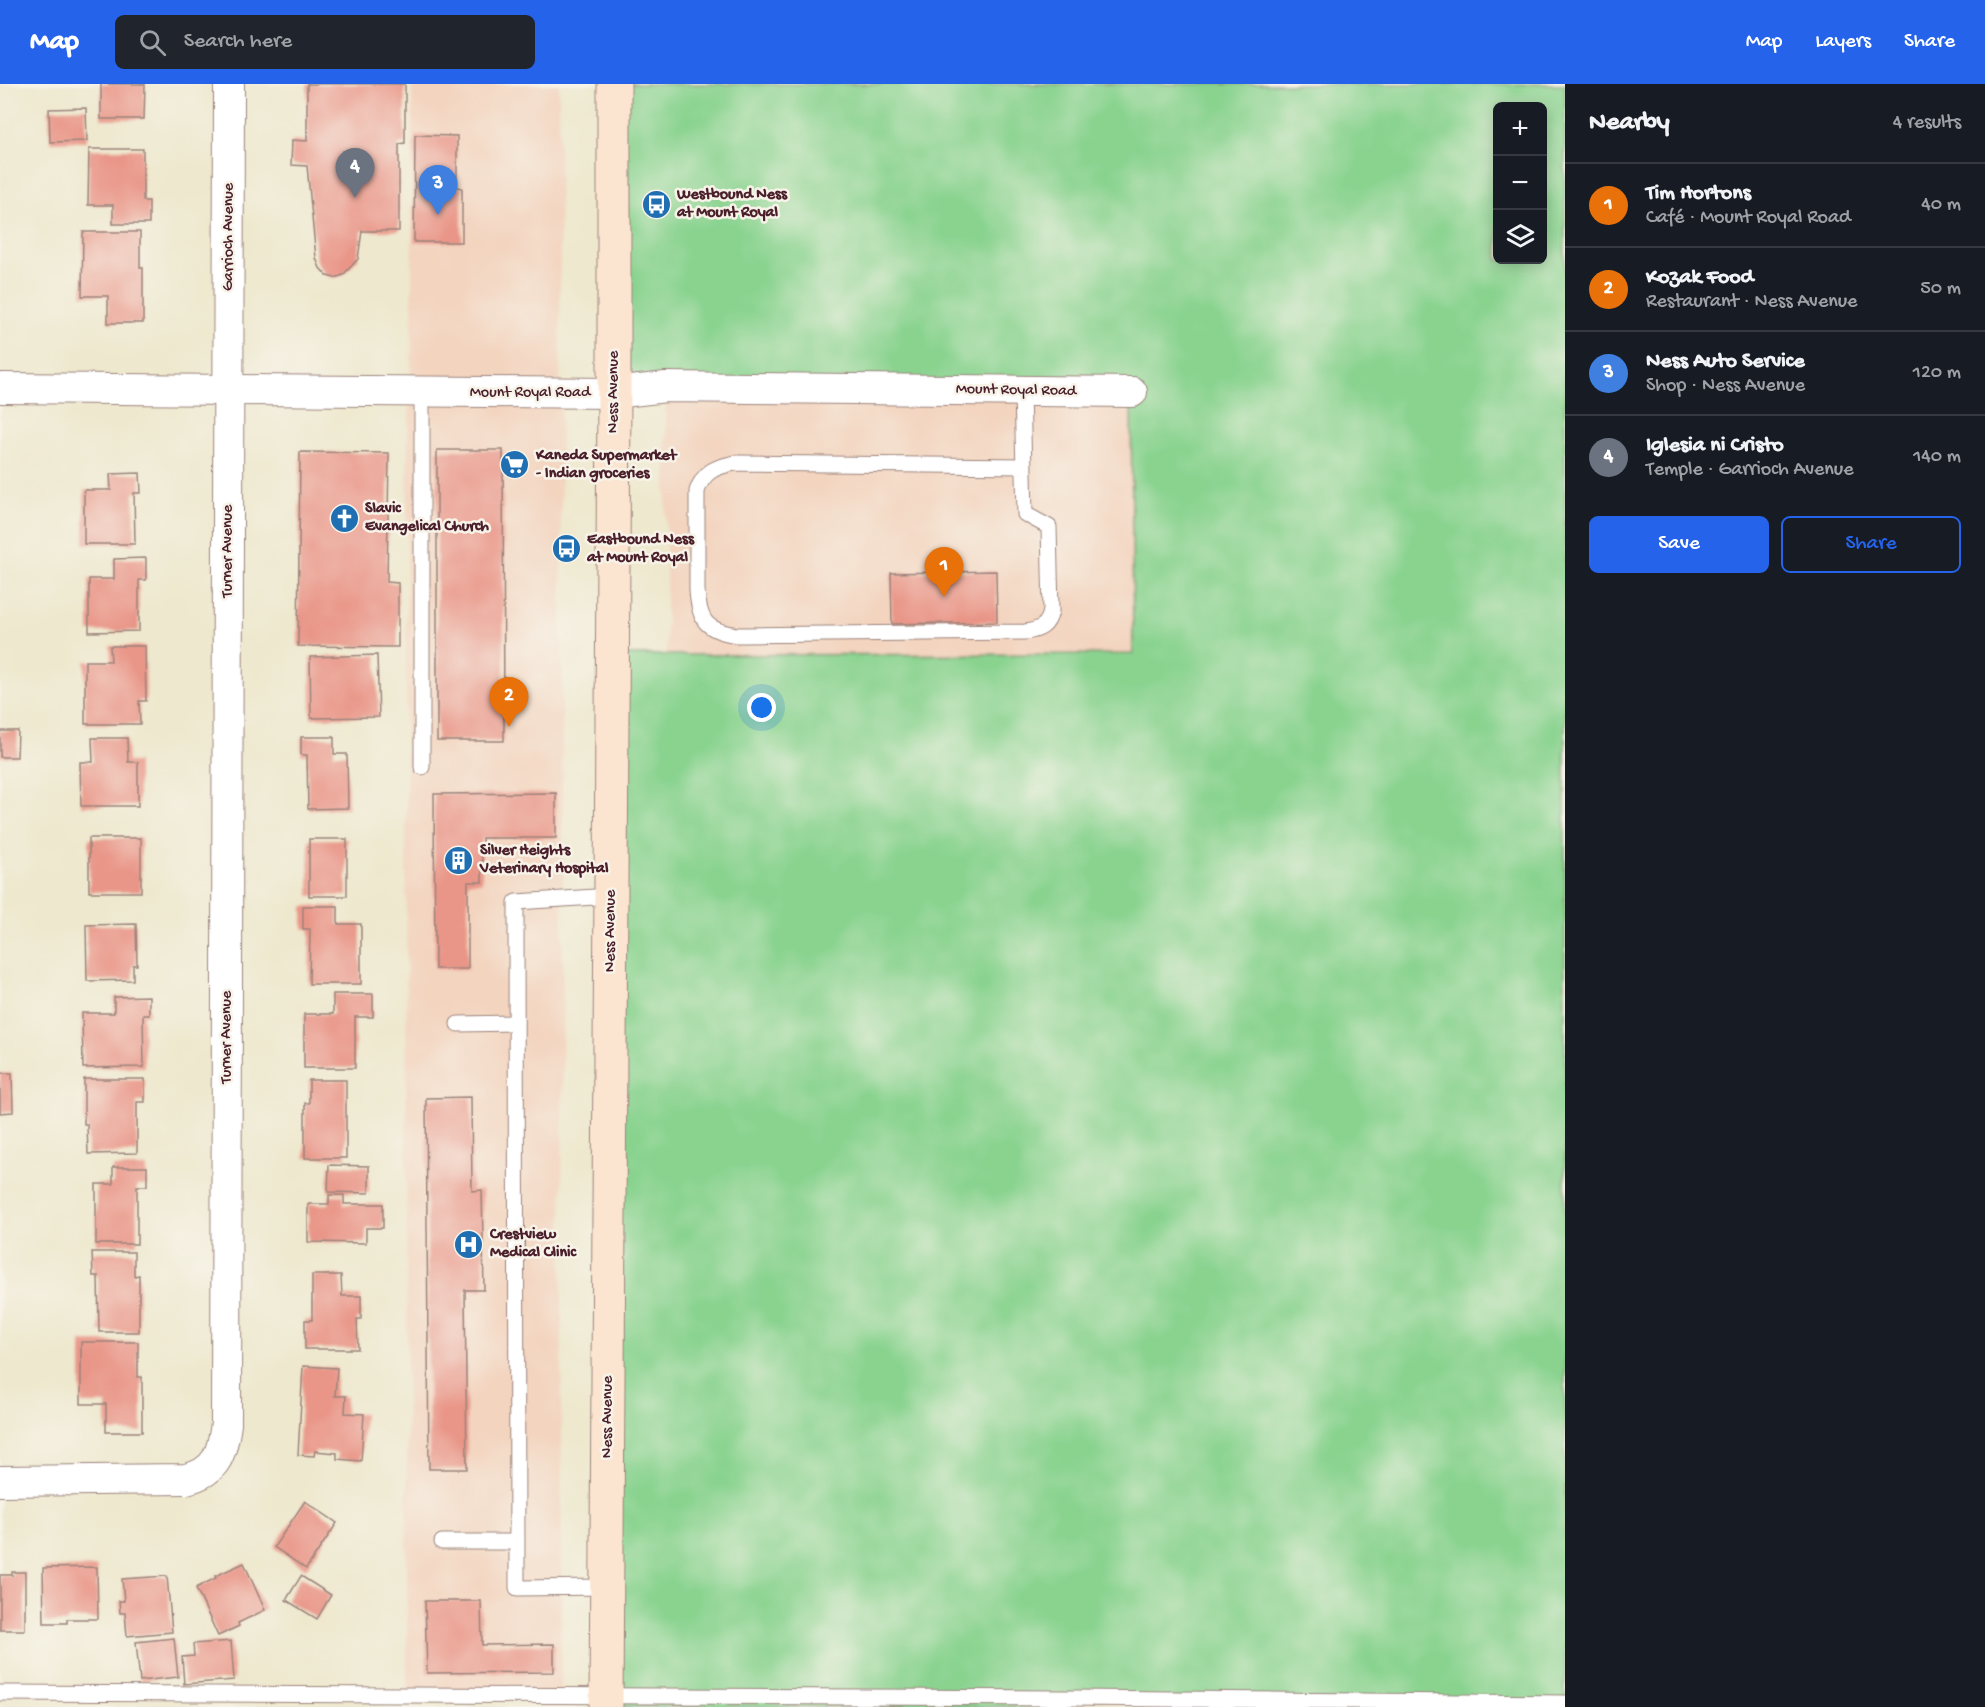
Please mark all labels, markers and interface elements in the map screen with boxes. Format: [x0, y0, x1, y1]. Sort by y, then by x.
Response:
search box [115, 15, 535, 69]
text: Map [30, 26, 79, 59]
icon: search [136, 26, 169, 59]
text: Search here [184, 29, 292, 55]
text: Map [1746, 30, 1782, 55]
text: Layers [1815, 30, 1871, 55]
text: Share [1904, 30, 1955, 55]
map controls [1493, 102, 1547, 264]
button: + [1493, 102, 1547, 156]
text: Nearby [1589, 108, 1670, 139]
text: 4 results [1893, 112, 1961, 135]
pin: 4 [336, 148, 374, 198]
button: − [1493, 156, 1547, 210]
pin: 3 [418, 166, 458, 215]
text: Tim Hortons [1646, 181, 1751, 207]
street label: Garrioch Avenue [220, 182, 239, 291]
place label: Westbound Ness at Mount Royal [676, 186, 788, 223]
bus stop icon: Westbound Ness at Mount Royal [640, 188, 672, 220]
text: 1 [1604, 194, 1613, 217]
text: 40 m [1921, 194, 1961, 217]
text: Café · Mount Royal Road [1646, 207, 1851, 230]
button: layers [1493, 210, 1547, 264]
text: Kozak Food [1646, 265, 1753, 291]
text: 2 [1604, 278, 1613, 301]
text: 50 m [1920, 278, 1961, 301]
text: Restaurant · Ness Avenue [1646, 291, 1857, 314]
text: Ness Auto Service [1646, 349, 1805, 375]
street label: Ness Avenue [605, 350, 624, 433]
text: 3 [1603, 362, 1614, 385]
text: 120 m [1913, 362, 1961, 385]
text: Shop · Ness Avenue [1646, 375, 1805, 398]
street label: Mount Royal Road [956, 380, 1078, 402]
street label: Mount Royal Road [470, 384, 592, 403]
text: Iglesia ni Cristo [1646, 433, 1784, 459]
text: 4 [1604, 446, 1613, 469]
text: 140 m [1913, 446, 1961, 469]
place label: Kaneda Supermarket - Indian groceries [535, 447, 678, 484]
supermarket icon: Kaneda Supermarket - Indian groceries [499, 449, 531, 481]
text: Temple · Garrioch Avenue [1646, 459, 1854, 482]
place label: Slavic Evangelical Church [365, 500, 489, 537]
church icon: Slavic Evangelical Church [328, 502, 360, 534]
street label: Turner Avenue [219, 504, 238, 598]
button: Save [1589, 516, 1769, 573]
button: Share [1781, 516, 1961, 573]
place label: Eastbound Ness at Mount Royal [586, 531, 695, 568]
bus stop icon: Eastbound Ness at Mount Royal [550, 533, 582, 565]
pin: 1 [924, 548, 964, 597]
pin: 2 [490, 678, 528, 727]
your location [747, 693, 776, 722]
place label: Silver Heights Veterinary Hospital [479, 842, 609, 879]
building icon: Silver Heights Veterinary Hospital [443, 844, 475, 876]
street label: Ness Avenue [602, 889, 621, 972]
street label: Turner Avenue [218, 990, 237, 1084]
place label: Crestview Medical Clinic [489, 1226, 578, 1263]
hospital icon: Crestview Medical Clinic [453, 1228, 485, 1260]
street label: Ness Avenue [599, 1375, 618, 1458]

